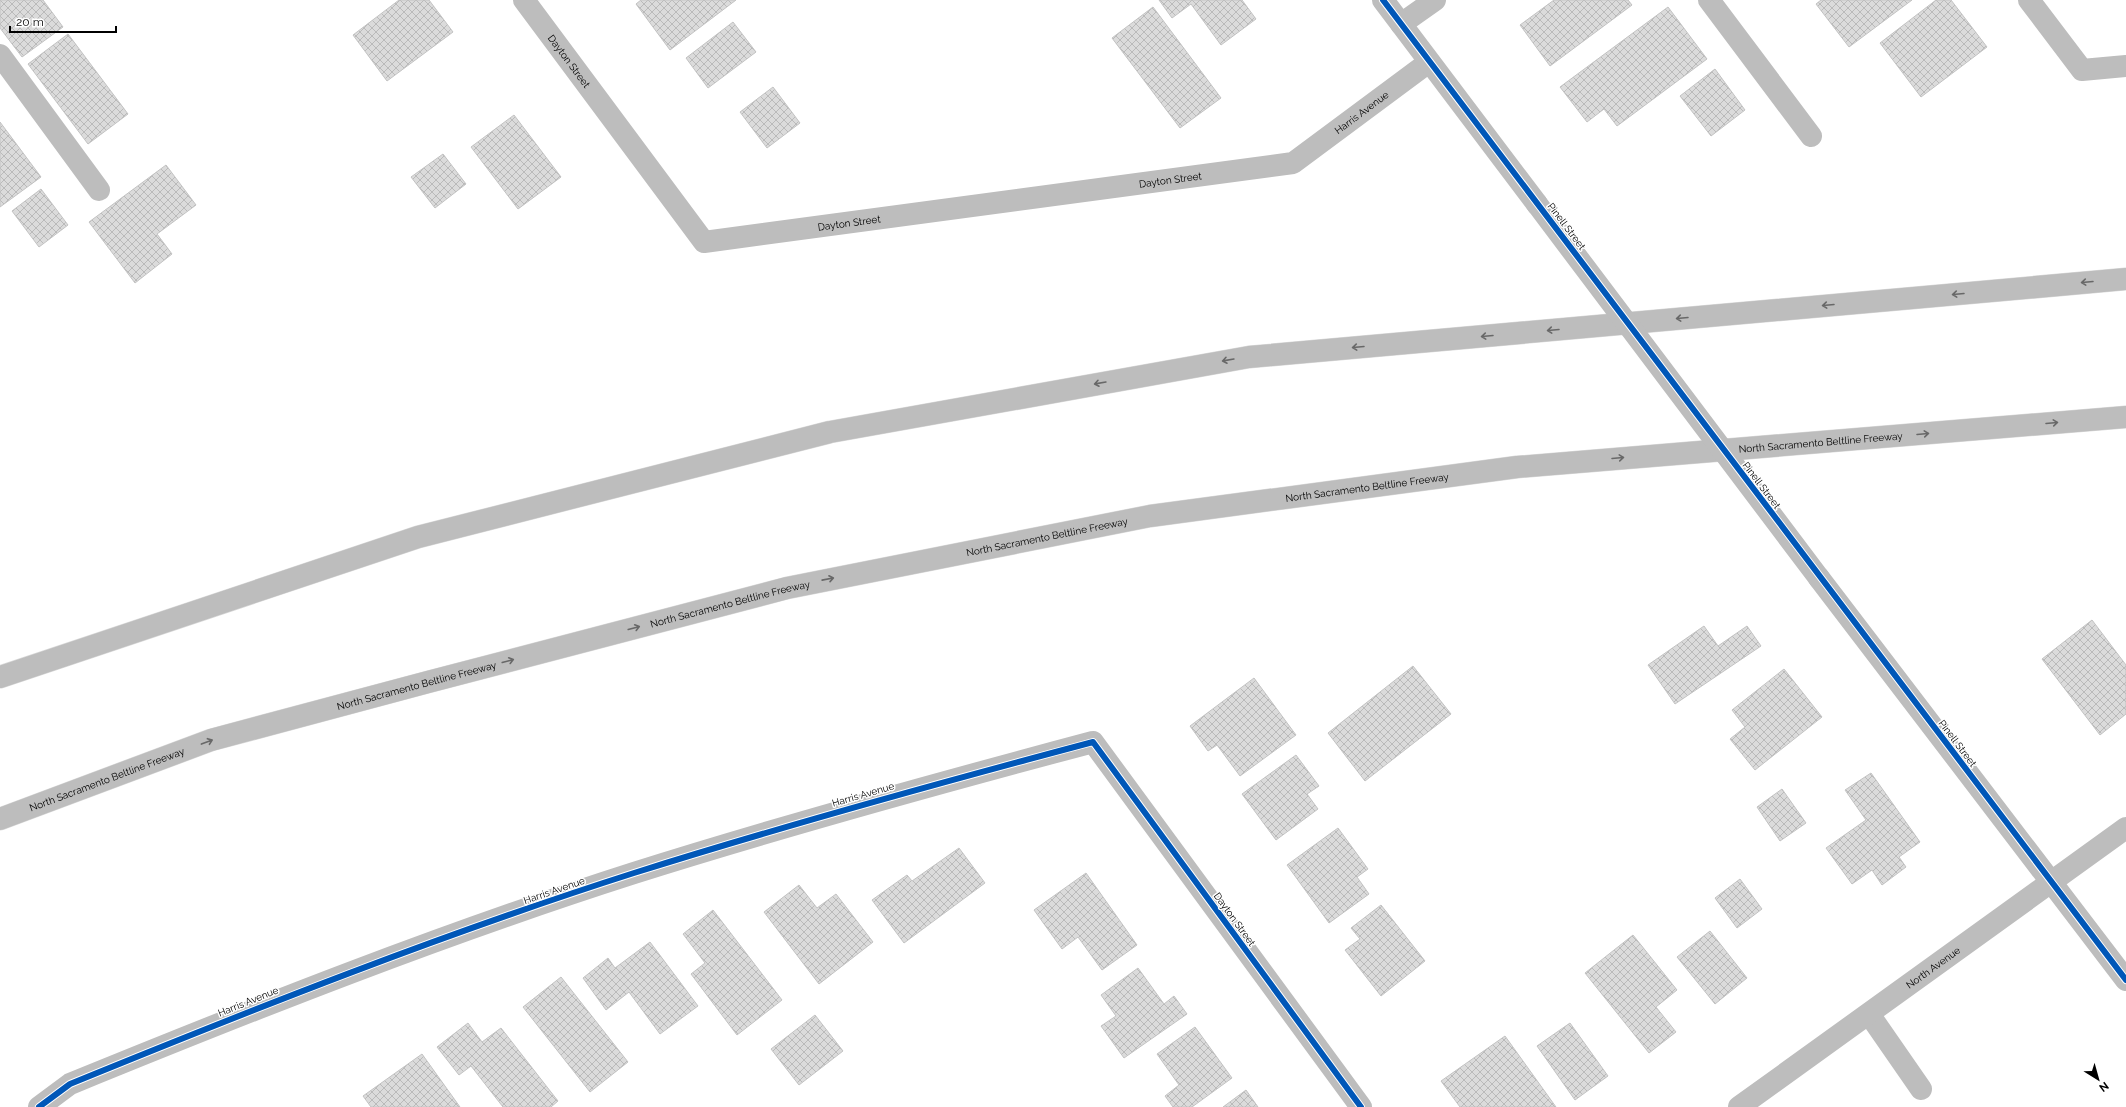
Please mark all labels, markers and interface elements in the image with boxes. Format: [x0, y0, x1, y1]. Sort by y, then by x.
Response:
scale bar [10, 8, 116, 34]
text: 20 m [16, 15, 44, 29]
street label: Dayton Street [546, 33, 593, 90]
street label: Harris Avenue [1333, 89, 1391, 136]
street label: Dayton Street [1138, 170, 1203, 190]
street label: Pinell Street [1546, 201, 1588, 252]
street label: Dayton Street [817, 213, 882, 233]
one-way arrow [2081, 279, 2094, 286]
one-way arrow [1952, 290, 1965, 297]
one-way arrow [1822, 301, 1835, 309]
one-way arrow [1676, 314, 1689, 322]
one-way arrow [1547, 326, 1560, 333]
one-way arrow [1481, 332, 1494, 339]
one-way arrow [1352, 343, 1365, 351]
one-way arrow [1222, 357, 1235, 365]
one-way arrow [1094, 380, 1107, 388]
one-way arrow [2045, 420, 2058, 427]
street label: North Sacramento Beltline Freeway [1738, 430, 1904, 455]
one-way arrow [1916, 430, 1929, 437]
one-way arrow [1611, 455, 1624, 462]
street label: Pinell Street [1741, 460, 1783, 511]
street label: North Sacramento Beltline Freeway [1285, 471, 1450, 504]
street label: North Sacramento Beltline Freeway [965, 515, 1129, 558]
one-way arrow [821, 575, 834, 583]
street label: North Sacramento Beltline Freeway [649, 578, 812, 630]
one-way arrow [627, 623, 640, 631]
one-way arrow [501, 656, 514, 664]
street label: North Sacramento Beltline Freeway [336, 659, 498, 712]
street label: Pinell Street [1937, 718, 1979, 769]
one-way arrow [201, 737, 213, 745]
street label: North Sacramento Beltline Freeway [28, 745, 186, 813]
street label: Harris Avenue [831, 780, 896, 809]
street label: Harris Avenue [522, 875, 586, 906]
street label: Dayton Street [1212, 891, 1258, 949]
street label: North Avenue [1904, 944, 1962, 991]
street label: Harris Avenue [216, 984, 280, 1019]
north arrow [2078, 1059, 2118, 1099]
text: N [2096, 1079, 2111, 1094]

